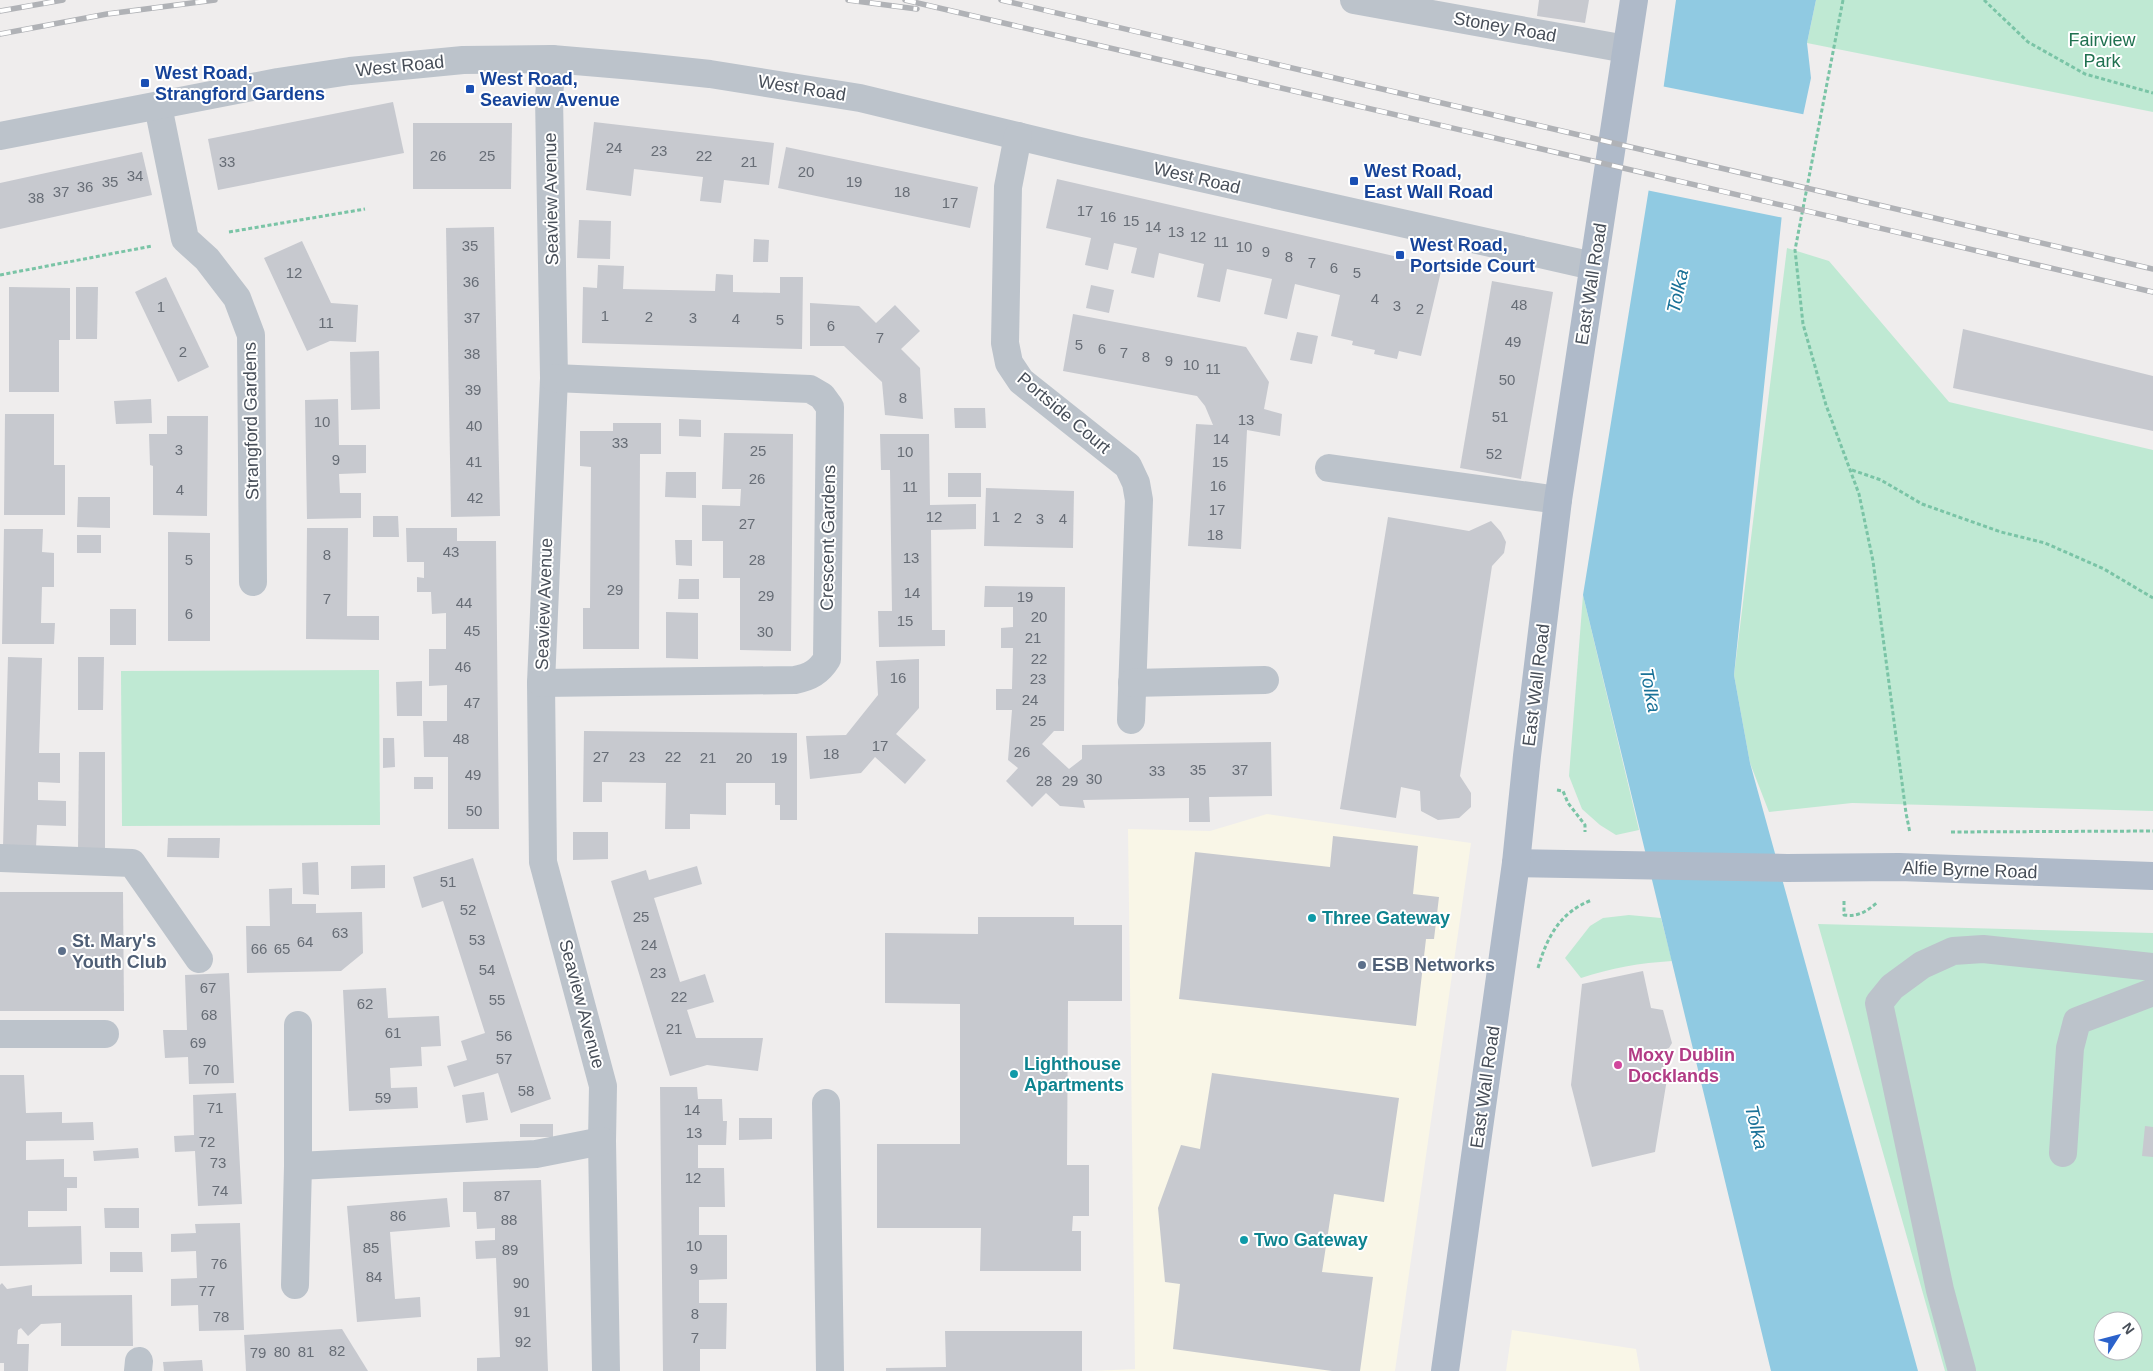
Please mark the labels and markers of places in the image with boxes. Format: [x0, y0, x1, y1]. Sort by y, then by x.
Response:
place label: West Road, Strangford Gardens [155, 63, 325, 104]
place label: West Road, Seaview Avenue [480, 69, 620, 110]
marker: West Road, Strangford Gardens [139, 77, 151, 89]
marker: West Road, Seaview Avenue [464, 83, 476, 95]
place label: West Road, East Wall Road [1364, 161, 1493, 202]
marker: West Road, East Wall Road [1348, 175, 1360, 187]
place label: West Road, Portside Court [1410, 235, 1535, 276]
marker: West Road, Portside Court [1394, 249, 1406, 261]
place label: Three Gateway [1322, 908, 1450, 928]
marker: Three Gateway [1306, 912, 1318, 924]
place label: St. Mary's Youth Club [72, 931, 167, 972]
marker: St. Mary's Youth Club [56, 945, 68, 957]
place label: ESB Networks [1372, 955, 1495, 975]
marker: ESB Networks [1356, 959, 1368, 971]
place label: Moxy Dublin Docklands [1628, 1045, 1735, 1086]
place label: Lighthouse Apartments [1024, 1054, 1124, 1095]
marker: Moxy Dublin Docklands [1612, 1059, 1624, 1071]
marker: Lighthouse Apartments [1008, 1068, 1020, 1080]
place label: Two Gateway [1254, 1230, 1368, 1250]
marker: Two Gateway [1238, 1234, 1250, 1246]

